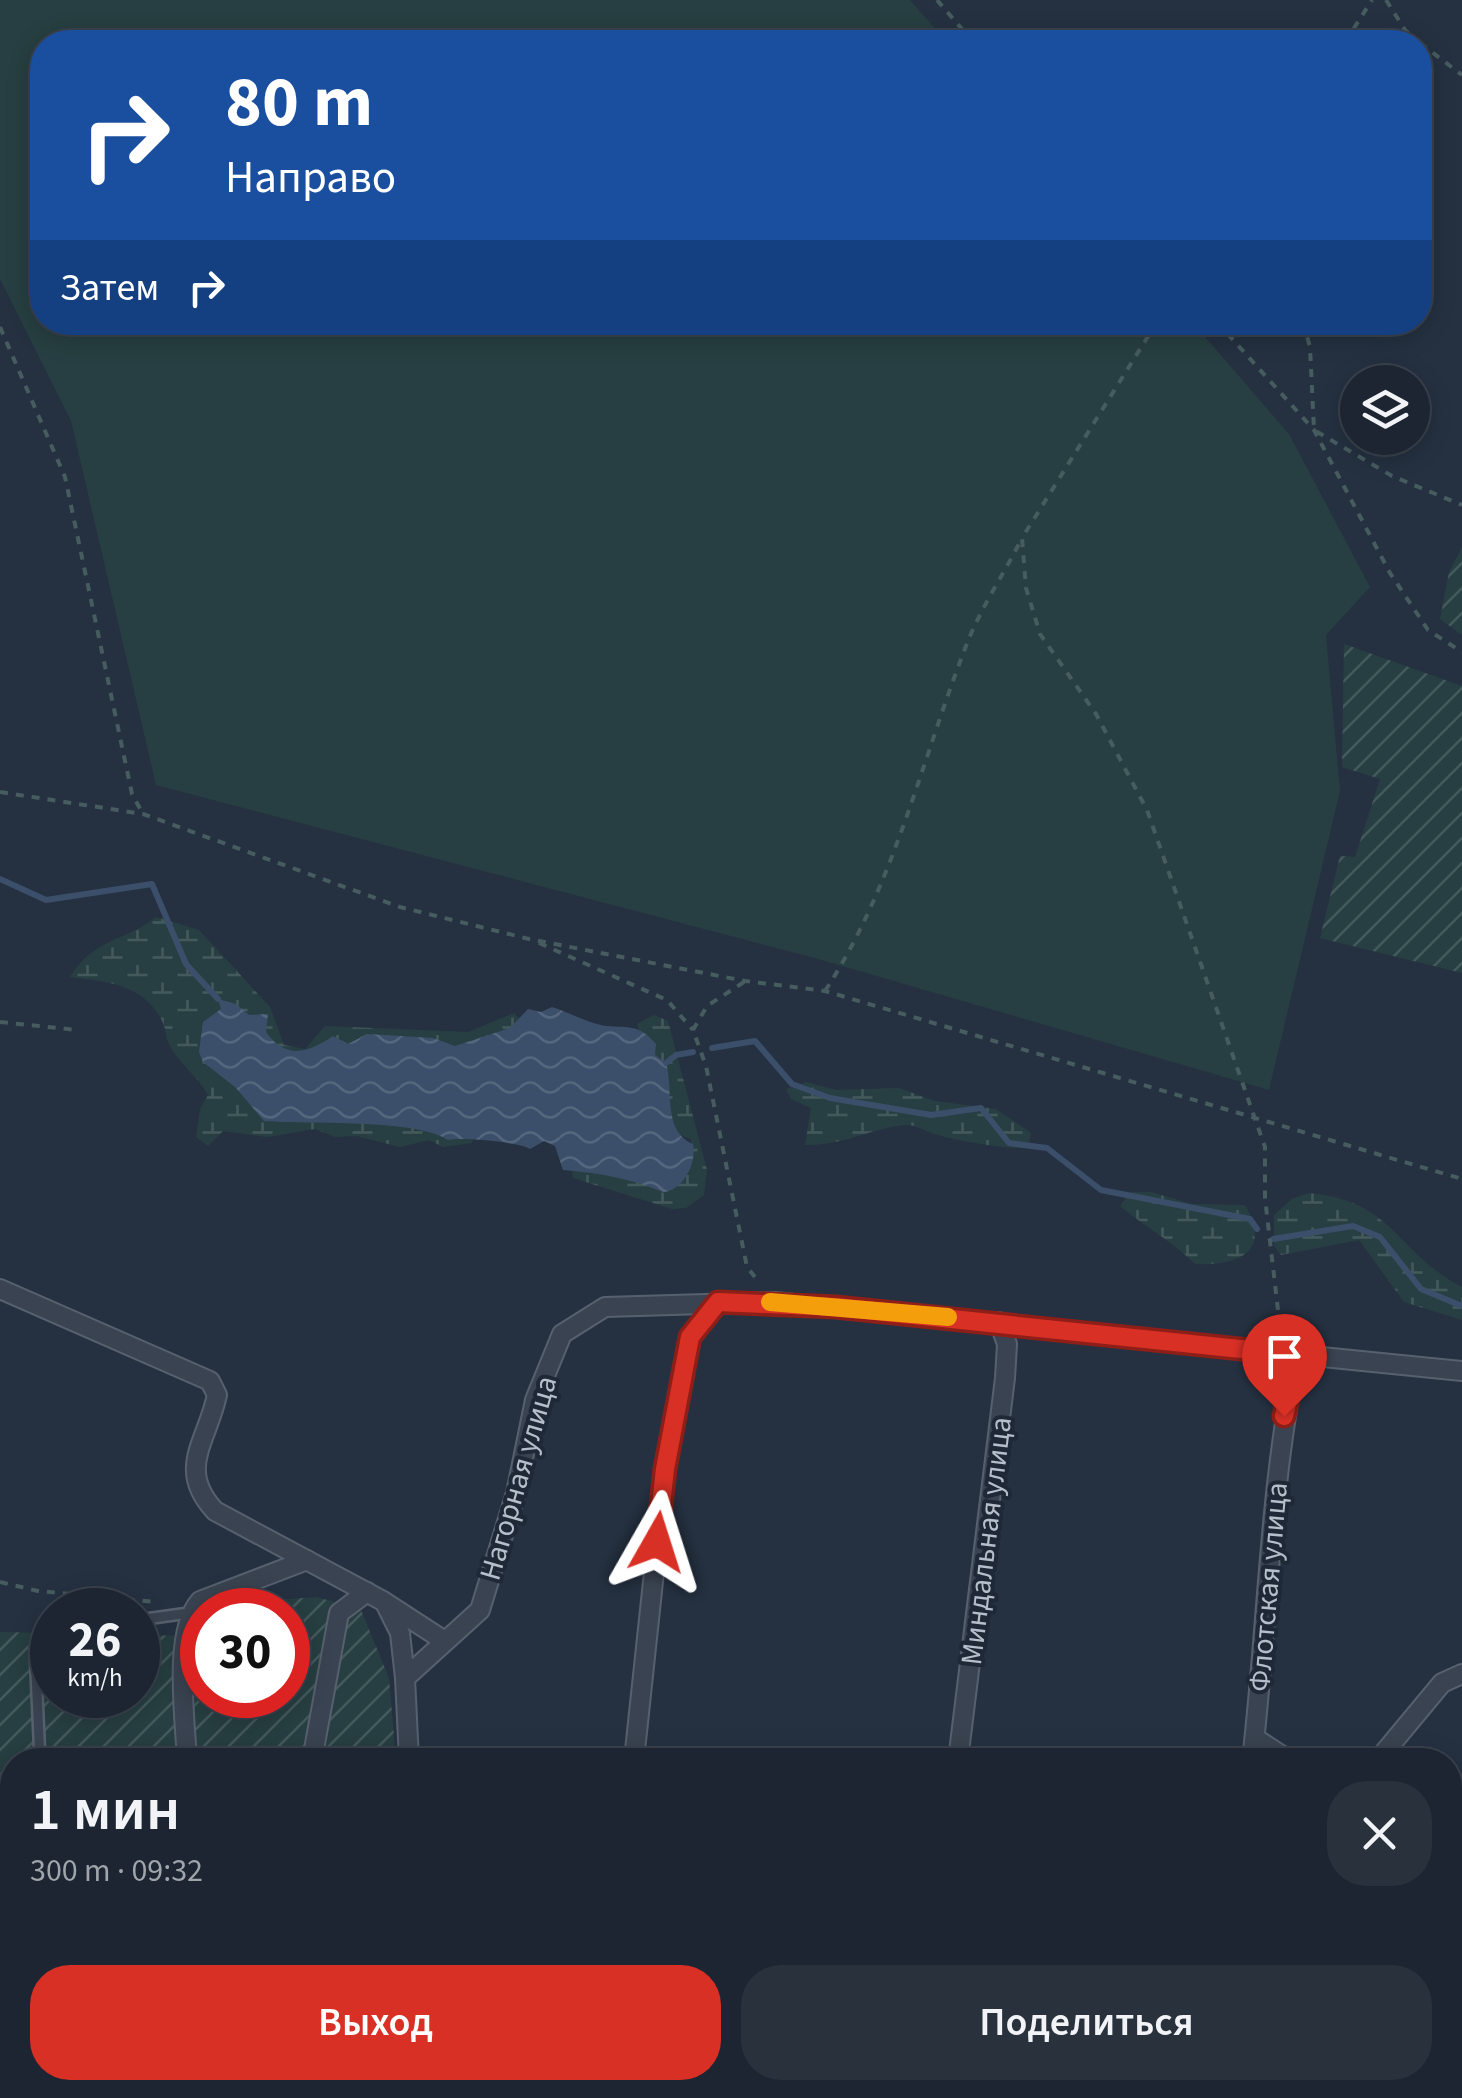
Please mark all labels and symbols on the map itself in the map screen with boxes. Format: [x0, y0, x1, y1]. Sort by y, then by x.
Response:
pin [1242, 1314, 1327, 1417]
street label: Нагорная улица [469, 1371, 568, 1585]
street label: Миндальная улица [950, 1415, 1023, 1668]
street label: Флотская улица [1238, 1481, 1299, 1694]
position arrow [605, 1490, 709, 1594]
speed limit sign: 30 [180, 1588, 310, 1718]

